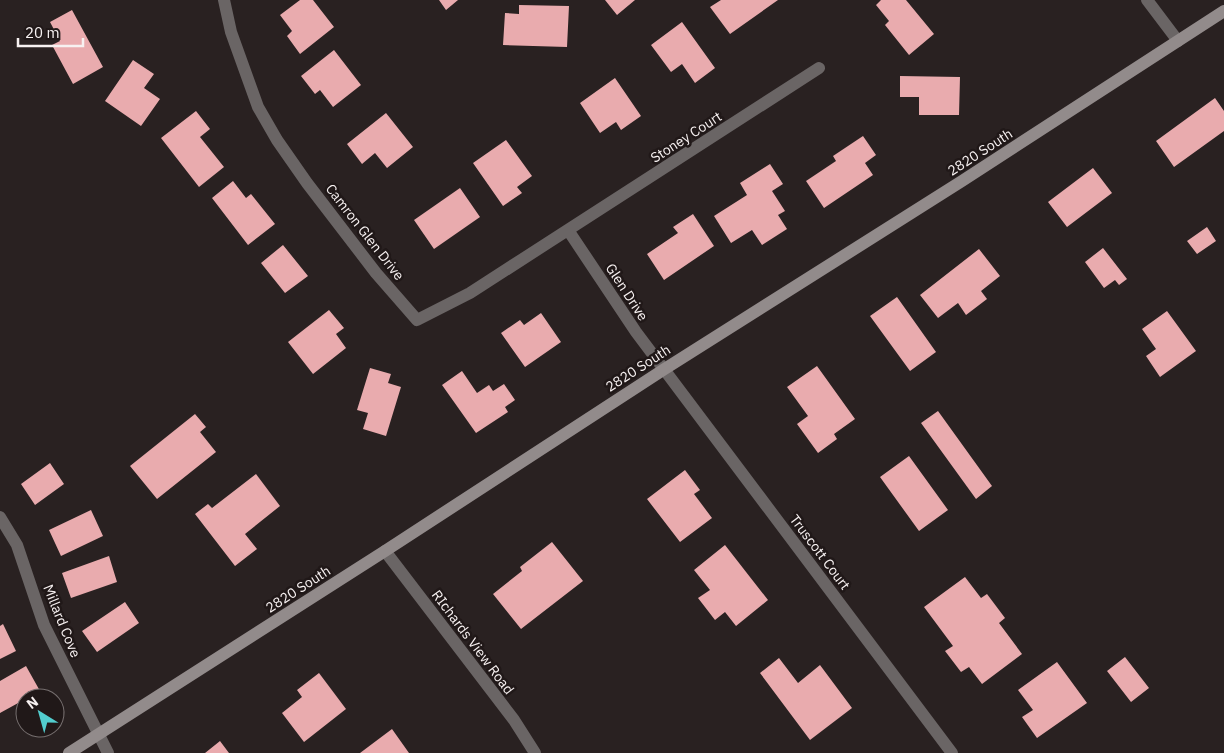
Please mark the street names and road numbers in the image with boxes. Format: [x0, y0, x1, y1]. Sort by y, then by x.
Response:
street label: Stoney Court [647, 107, 725, 167]
street label: 2820 South [944, 124, 1016, 180]
street label: Camron Glen Drive [322, 180, 408, 284]
street label: Glen Drive [602, 260, 652, 324]
street label: 2820 South [602, 340, 674, 396]
street label: Truscott Court [786, 511, 854, 593]
street label: 2820 South [262, 561, 334, 617]
street label: Millard Cove [39, 582, 85, 660]
street label: RIchards View Road [428, 586, 518, 698]

